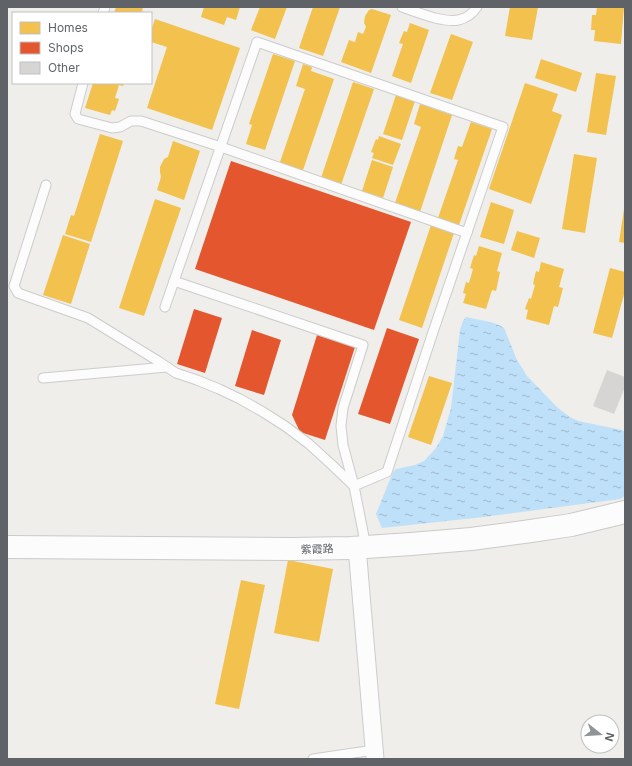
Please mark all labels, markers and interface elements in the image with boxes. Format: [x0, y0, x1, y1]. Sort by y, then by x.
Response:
legend [12, 12, 152, 84]
text: Homes [48, 20, 88, 35]
text: Shops [48, 40, 84, 55]
text: Other [48, 60, 80, 75]
street label: 紫霞路 [300, 541, 334, 557]
north arrow [580, 714, 620, 754]
text: N [602, 731, 617, 743]

